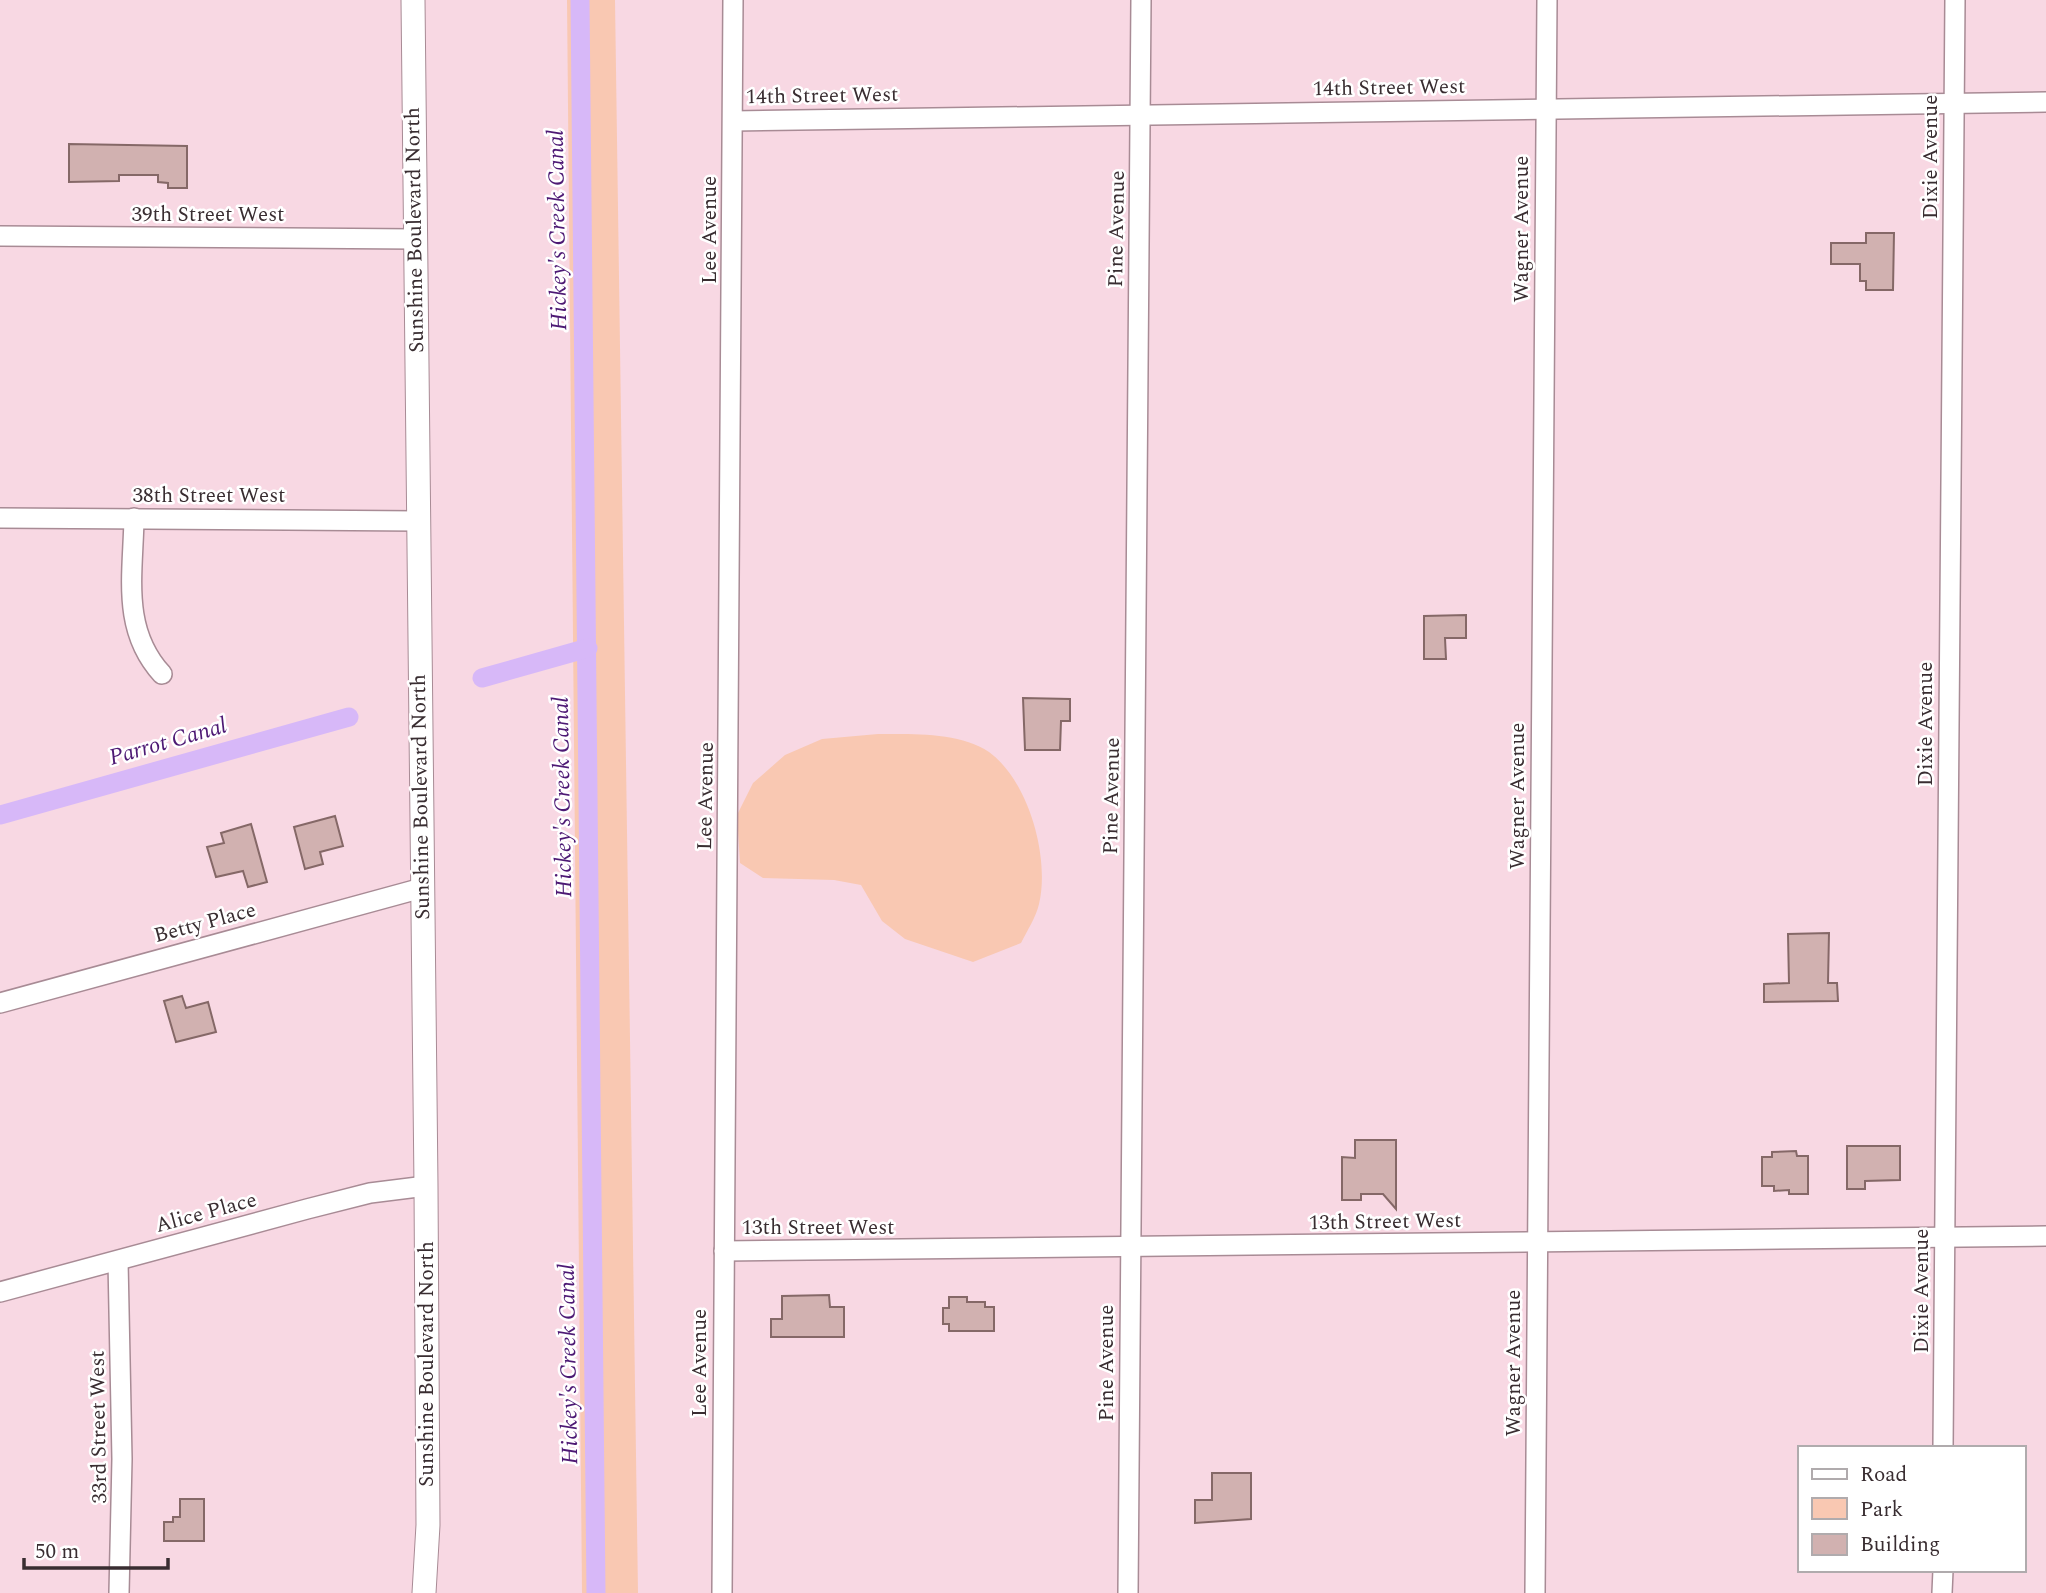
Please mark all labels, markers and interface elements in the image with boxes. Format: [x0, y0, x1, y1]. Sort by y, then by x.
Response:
street label: 14th Street West [1312, 71, 1466, 105]
street label: 14th Street West [745, 79, 899, 113]
street label: Dixie Avenue [1915, 95, 1947, 219]
street label: Sunshine Boulevard North [397, 107, 433, 353]
water label: Hickey's Creek Canal [539, 129, 577, 331]
street label: Wagner Avenue [1506, 156, 1538, 302]
street label: Pine Avenue [1100, 170, 1134, 288]
street label: Lee Avenue [694, 176, 726, 284]
street label: 39th Street West [132, 199, 284, 231]
street label: 38th Street West [133, 480, 285, 512]
street label: Dixie Avenue [1910, 662, 1942, 786]
street label: Sunshine Boulevard North [403, 674, 439, 920]
water label: Hickey's Creek Canal [544, 696, 582, 898]
water label: Parrot Canal [105, 708, 231, 776]
street label: Wagner Avenue [1502, 723, 1534, 869]
street label: Pine Avenue [1095, 737, 1129, 855]
street label: Lee Avenue [689, 742, 723, 850]
street label: Betty Place [150, 894, 260, 952]
street label: Alice Place [152, 1184, 260, 1242]
street label: 13th Street West [1308, 1205, 1462, 1239]
street label: 13th Street West [742, 1212, 894, 1244]
street label: Dixie Avenue [1906, 1229, 1938, 1353]
street label: Sunshine Boulevard North [411, 1241, 443, 1487]
water label: Hickey's Creek Canal [550, 1263, 588, 1465]
street label: Wagner Avenue [1498, 1290, 1530, 1436]
street label: Pine Avenue [1091, 1305, 1123, 1421]
street label: Lee Avenue [684, 1309, 716, 1417]
street label: 33rd Street West [82, 1350, 116, 1504]
legend [1798, 1446, 2025, 1572]
text: Road [1860, 1459, 1907, 1491]
text: Park [1860, 1494, 1904, 1526]
scale bar [24, 1526, 168, 1570]
text: Building [1860, 1529, 1940, 1561]
text: 50 m [35, 1536, 79, 1568]

